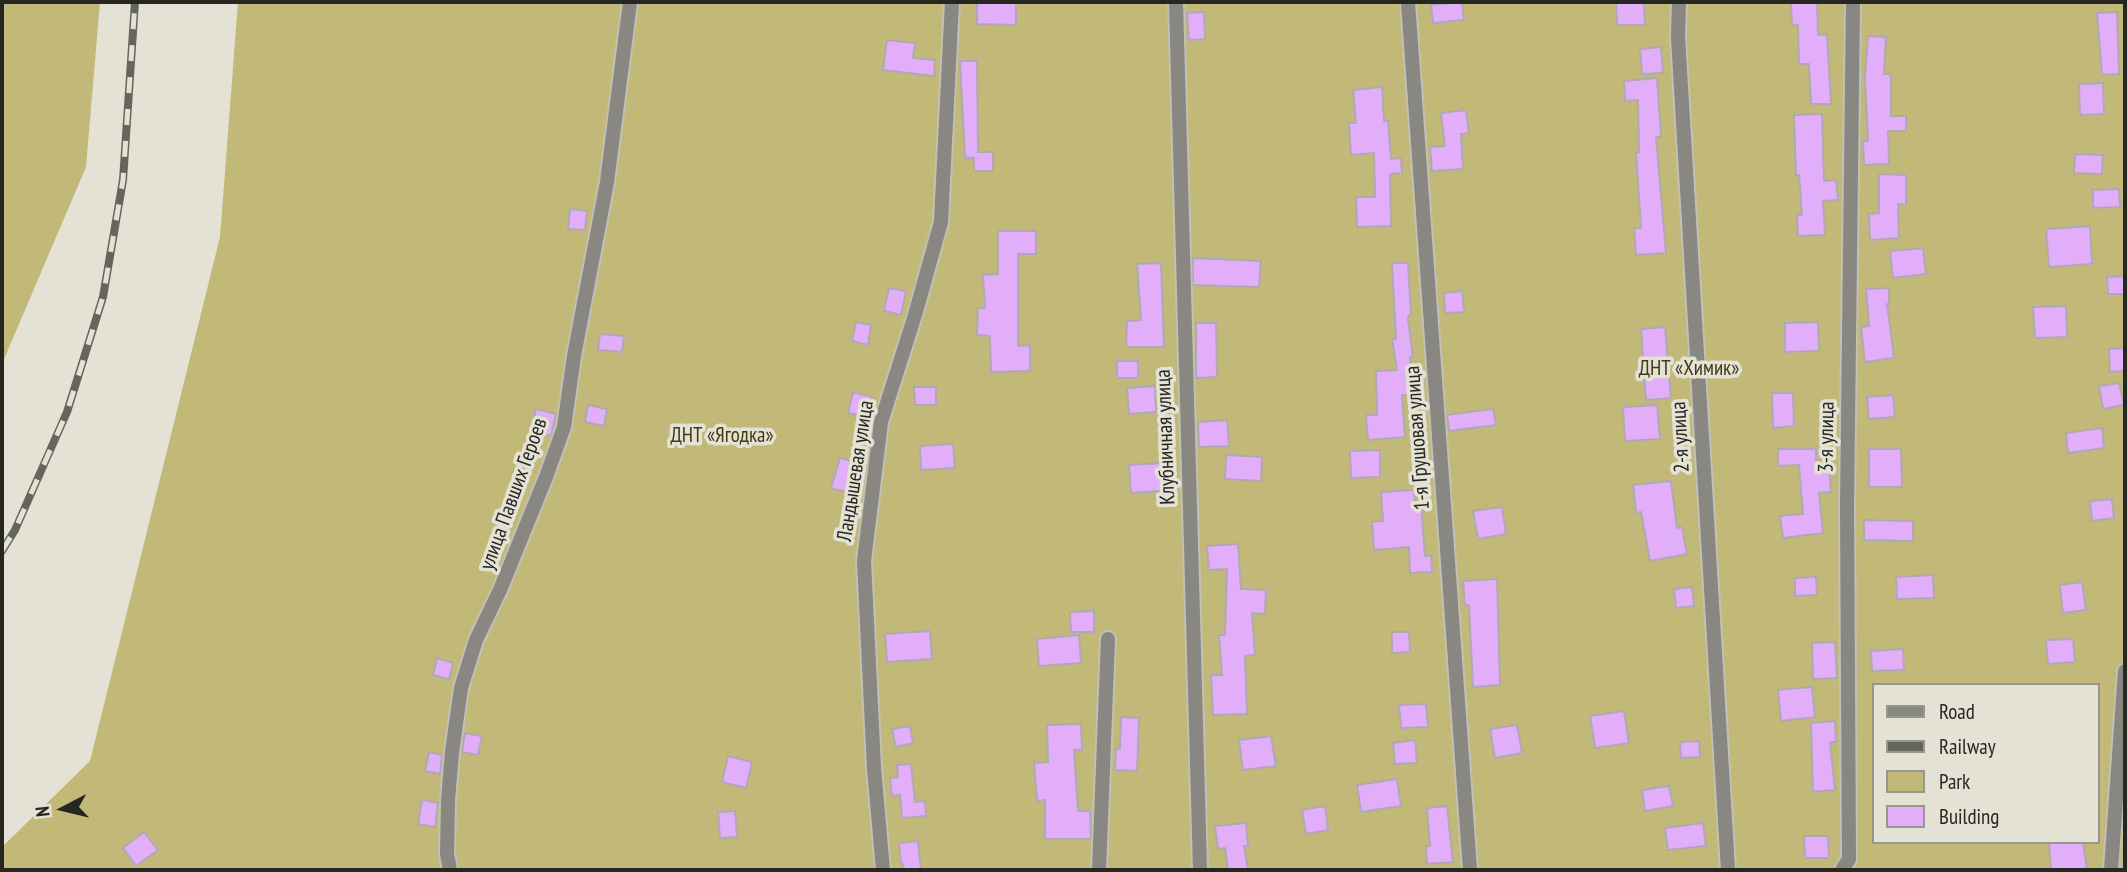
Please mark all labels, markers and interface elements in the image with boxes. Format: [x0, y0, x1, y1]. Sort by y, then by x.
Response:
park label: ДНТ «Химик» [1639, 356, 1739, 382]
street label: 1-я Грушовая улица [1400, 365, 1436, 511]
street label: Клубничная улица [1151, 369, 1181, 505]
street label: Ландышевая улица [832, 399, 880, 543]
street label: 2-я улица [1667, 401, 1695, 473]
street label: 3-я улица [1814, 401, 1840, 473]
street label: улица Павших Героев [475, 415, 553, 573]
park label: ДНТ «Ягодка» [670, 423, 774, 449]
legend [1871, 683, 2099, 844]
text: Road [1939, 698, 1975, 725]
text: Railway [1939, 733, 1996, 760]
text: Park [1939, 768, 1970, 795]
north arrow [28, 774, 98, 844]
text: Building [1939, 803, 1999, 830]
text: N [30, 805, 55, 818]

